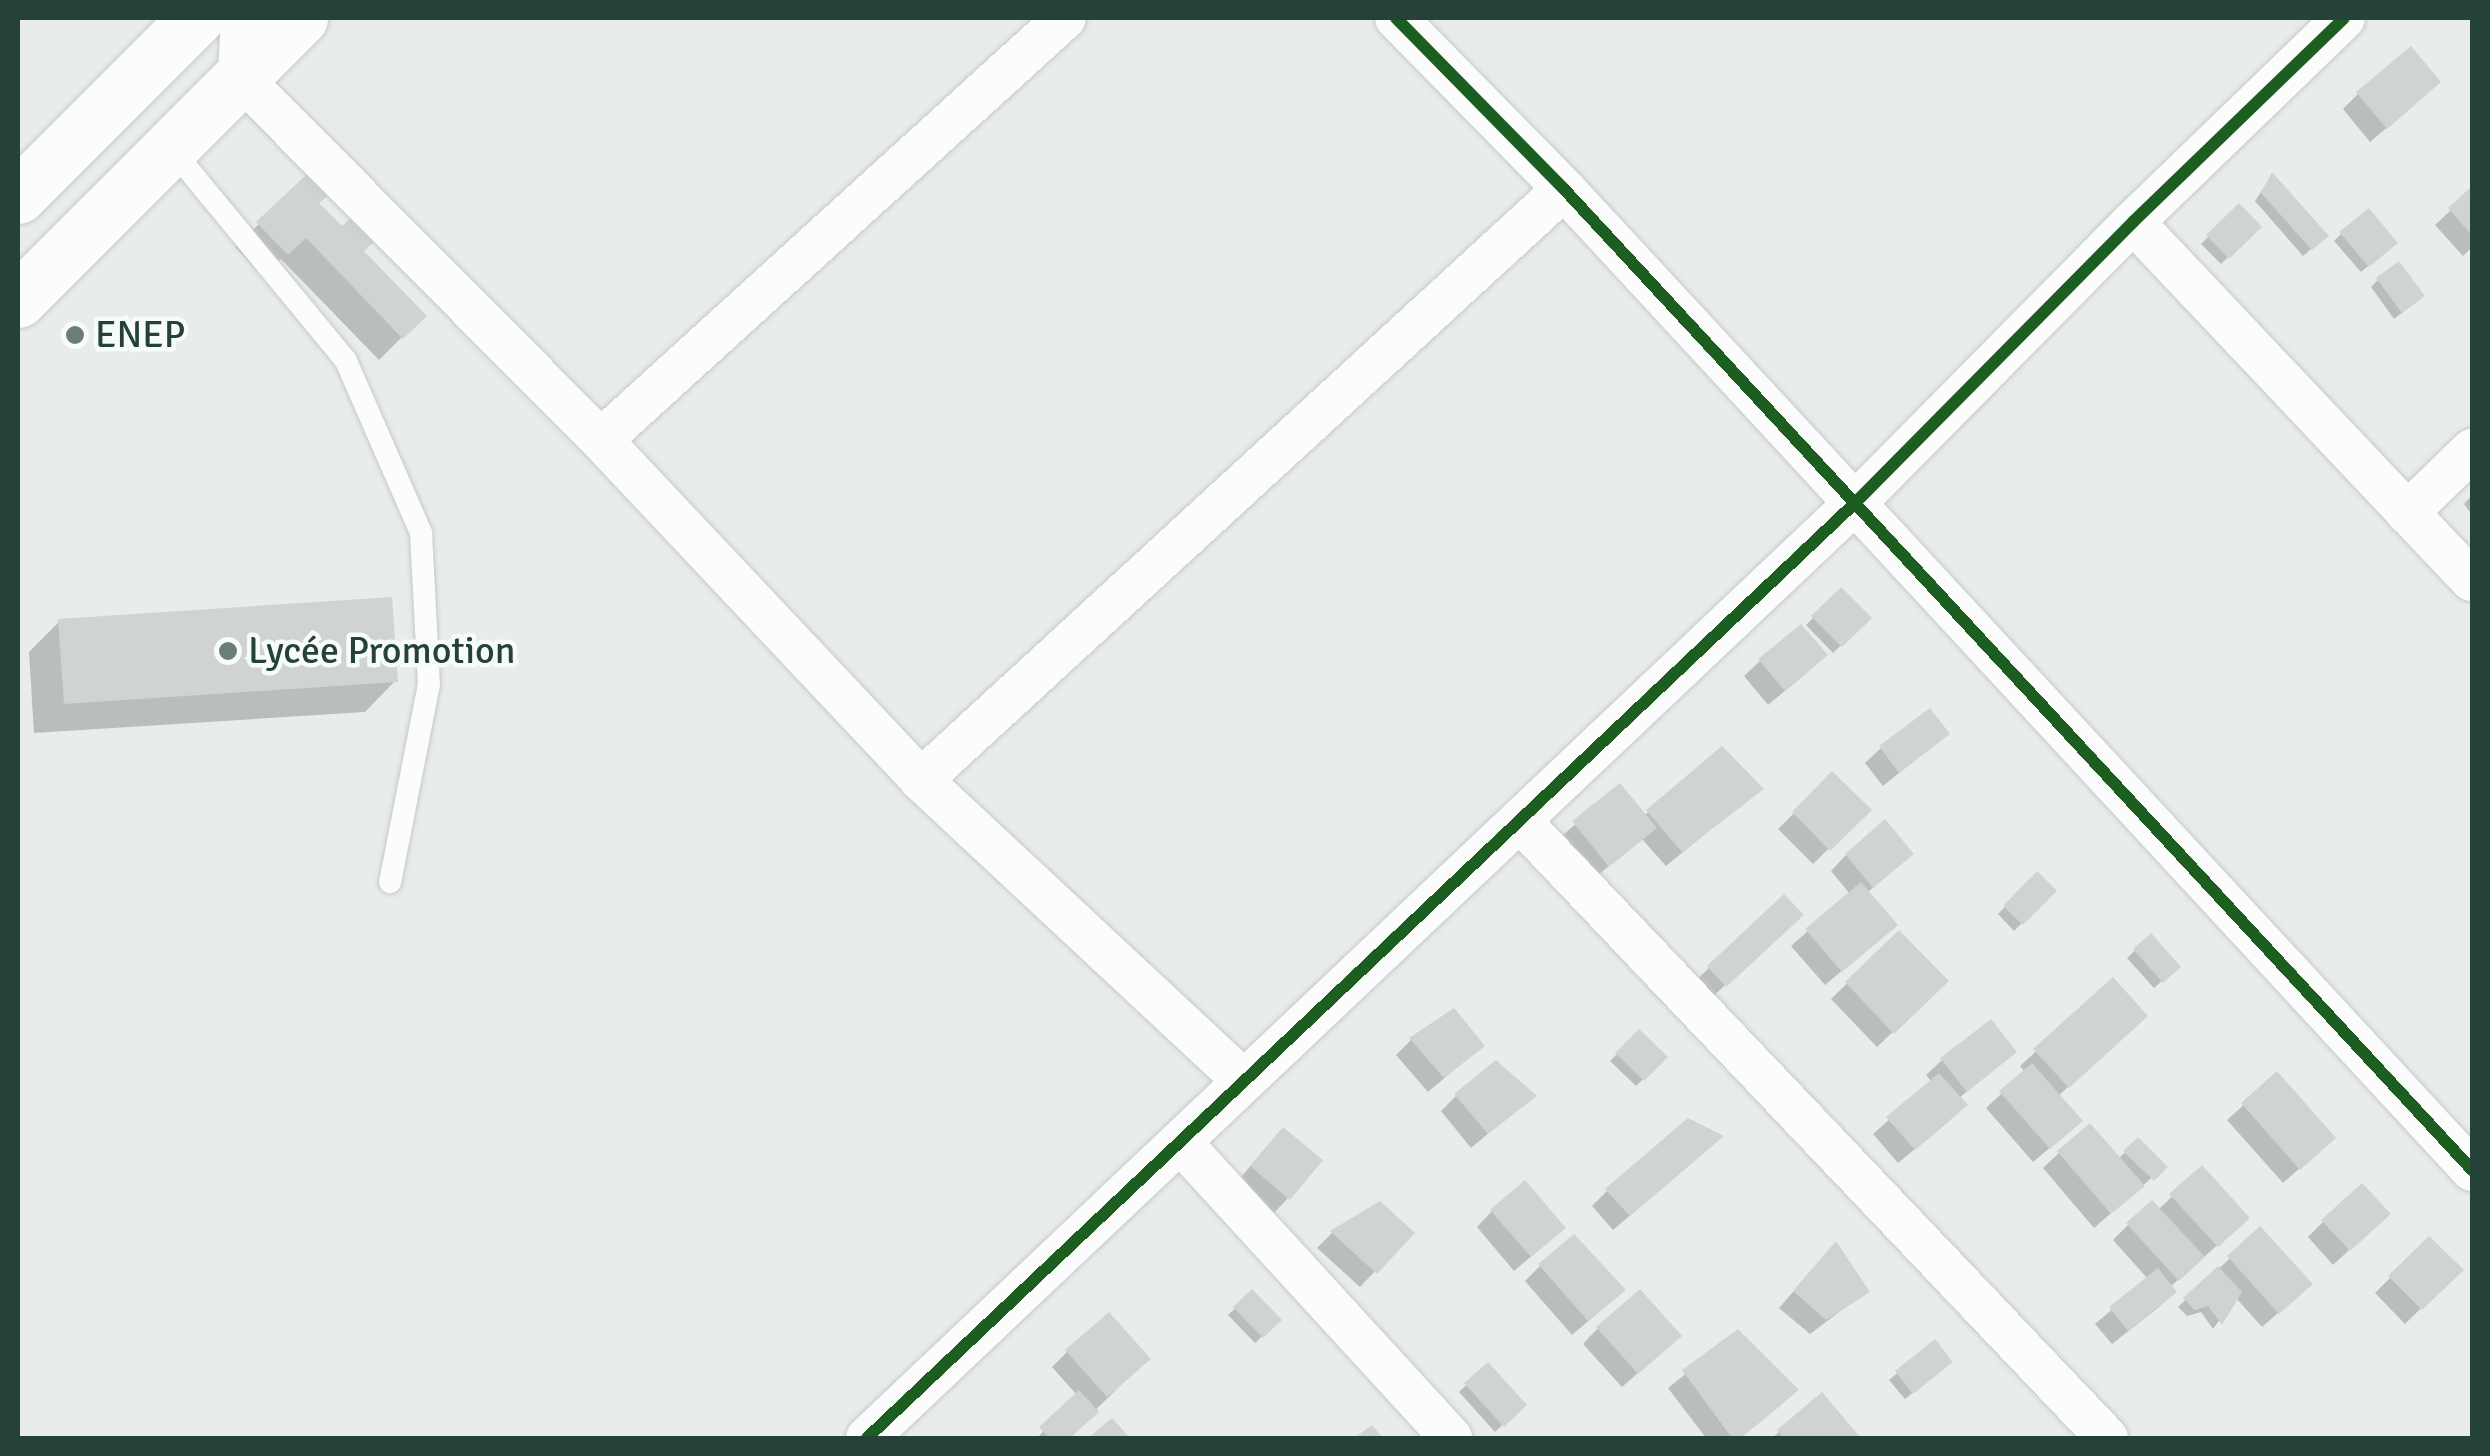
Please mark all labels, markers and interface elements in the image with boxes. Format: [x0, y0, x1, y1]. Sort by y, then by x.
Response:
place label: ENEP [95, 312, 185, 358]
marker: ENEP [64, 324, 86, 346]
place label: Lycée Promotion [248, 628, 516, 674]
marker: Lycée Promotion [217, 640, 239, 662]

